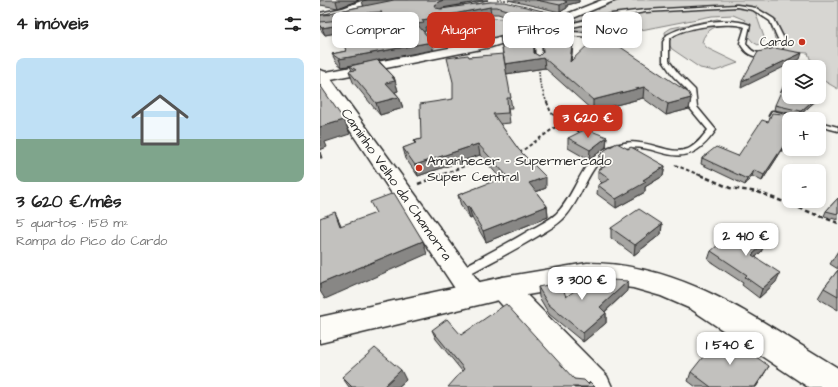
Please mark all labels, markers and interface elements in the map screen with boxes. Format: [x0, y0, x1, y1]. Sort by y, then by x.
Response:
text: 4 imóveis [16, 12, 89, 36]
chip: Comprar [332, 12, 419, 48]
chip: Alugar [427, 12, 495, 48]
chip: Filtros [503, 12, 574, 48]
chip: Novo [582, 12, 642, 48]
icon: filters [282, 13, 304, 35]
place label: Cardo [760, 34, 794, 51]
marker: Cardo [797, 37, 807, 47]
map controls [782, 60, 826, 208]
button: layers [782, 60, 826, 104]
icon: home [124, 84, 196, 156]
street label: Caminho Velho da Chamorra [336, 104, 456, 265]
pin: 3 620 € [551, 105, 625, 139]
text: 3 620 € [562, 109, 614, 127]
button: + [782, 112, 826, 156]
place label: Amanhecer - Supermercado Super Central [427, 151, 612, 187]
marker: Amanhecer - Supermercado Super Central [414, 163, 424, 173]
button: − [782, 164, 826, 208]
text: 3 620 €/mês [16, 190, 122, 214]
text: 5 quartos · 158 m² [16, 214, 128, 232]
pin: 2 410 € [709, 223, 783, 257]
text: 2 410 € [723, 227, 769, 245]
text: Rampa do Pico do Cardo [16, 232, 167, 250]
pin: 3 300 € [545, 267, 619, 301]
text: 3 300 € [557, 271, 607, 289]
pin: 1 540 € [693, 332, 767, 366]
text: 1 540 € [706, 336, 754, 354]

